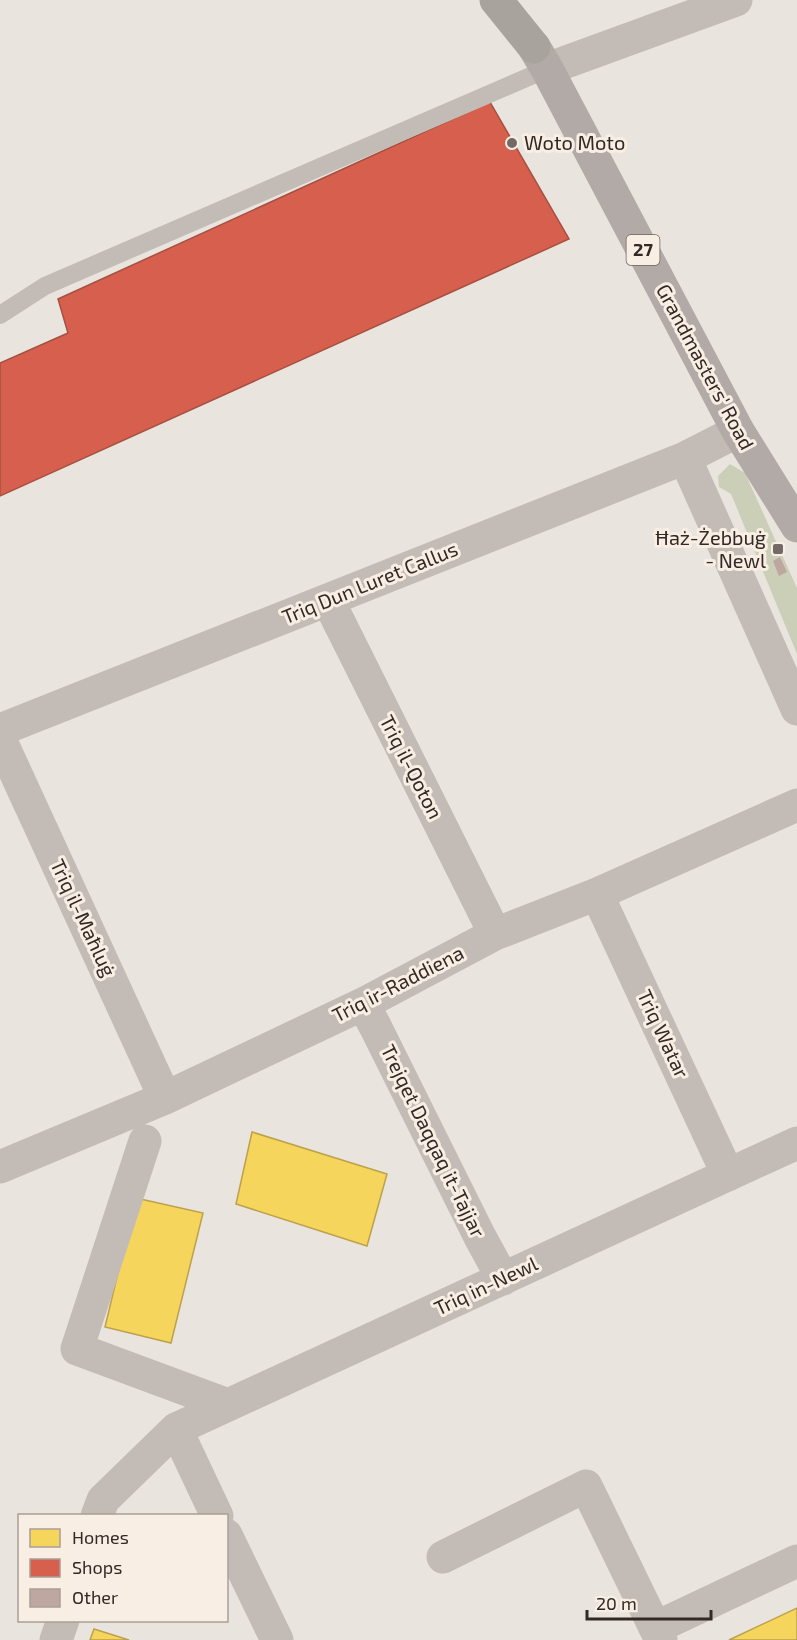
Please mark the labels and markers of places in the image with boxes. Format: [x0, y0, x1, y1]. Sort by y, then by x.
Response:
place label: Woto Moto [524, 130, 625, 154]
marker: Woto Moto [505, 136, 519, 150]
place label: Ħaż-Żebbuġ - Newl [655, 525, 766, 572]
marker: Ħaż-Żebbuġ - Newl [771, 542, 785, 556]

